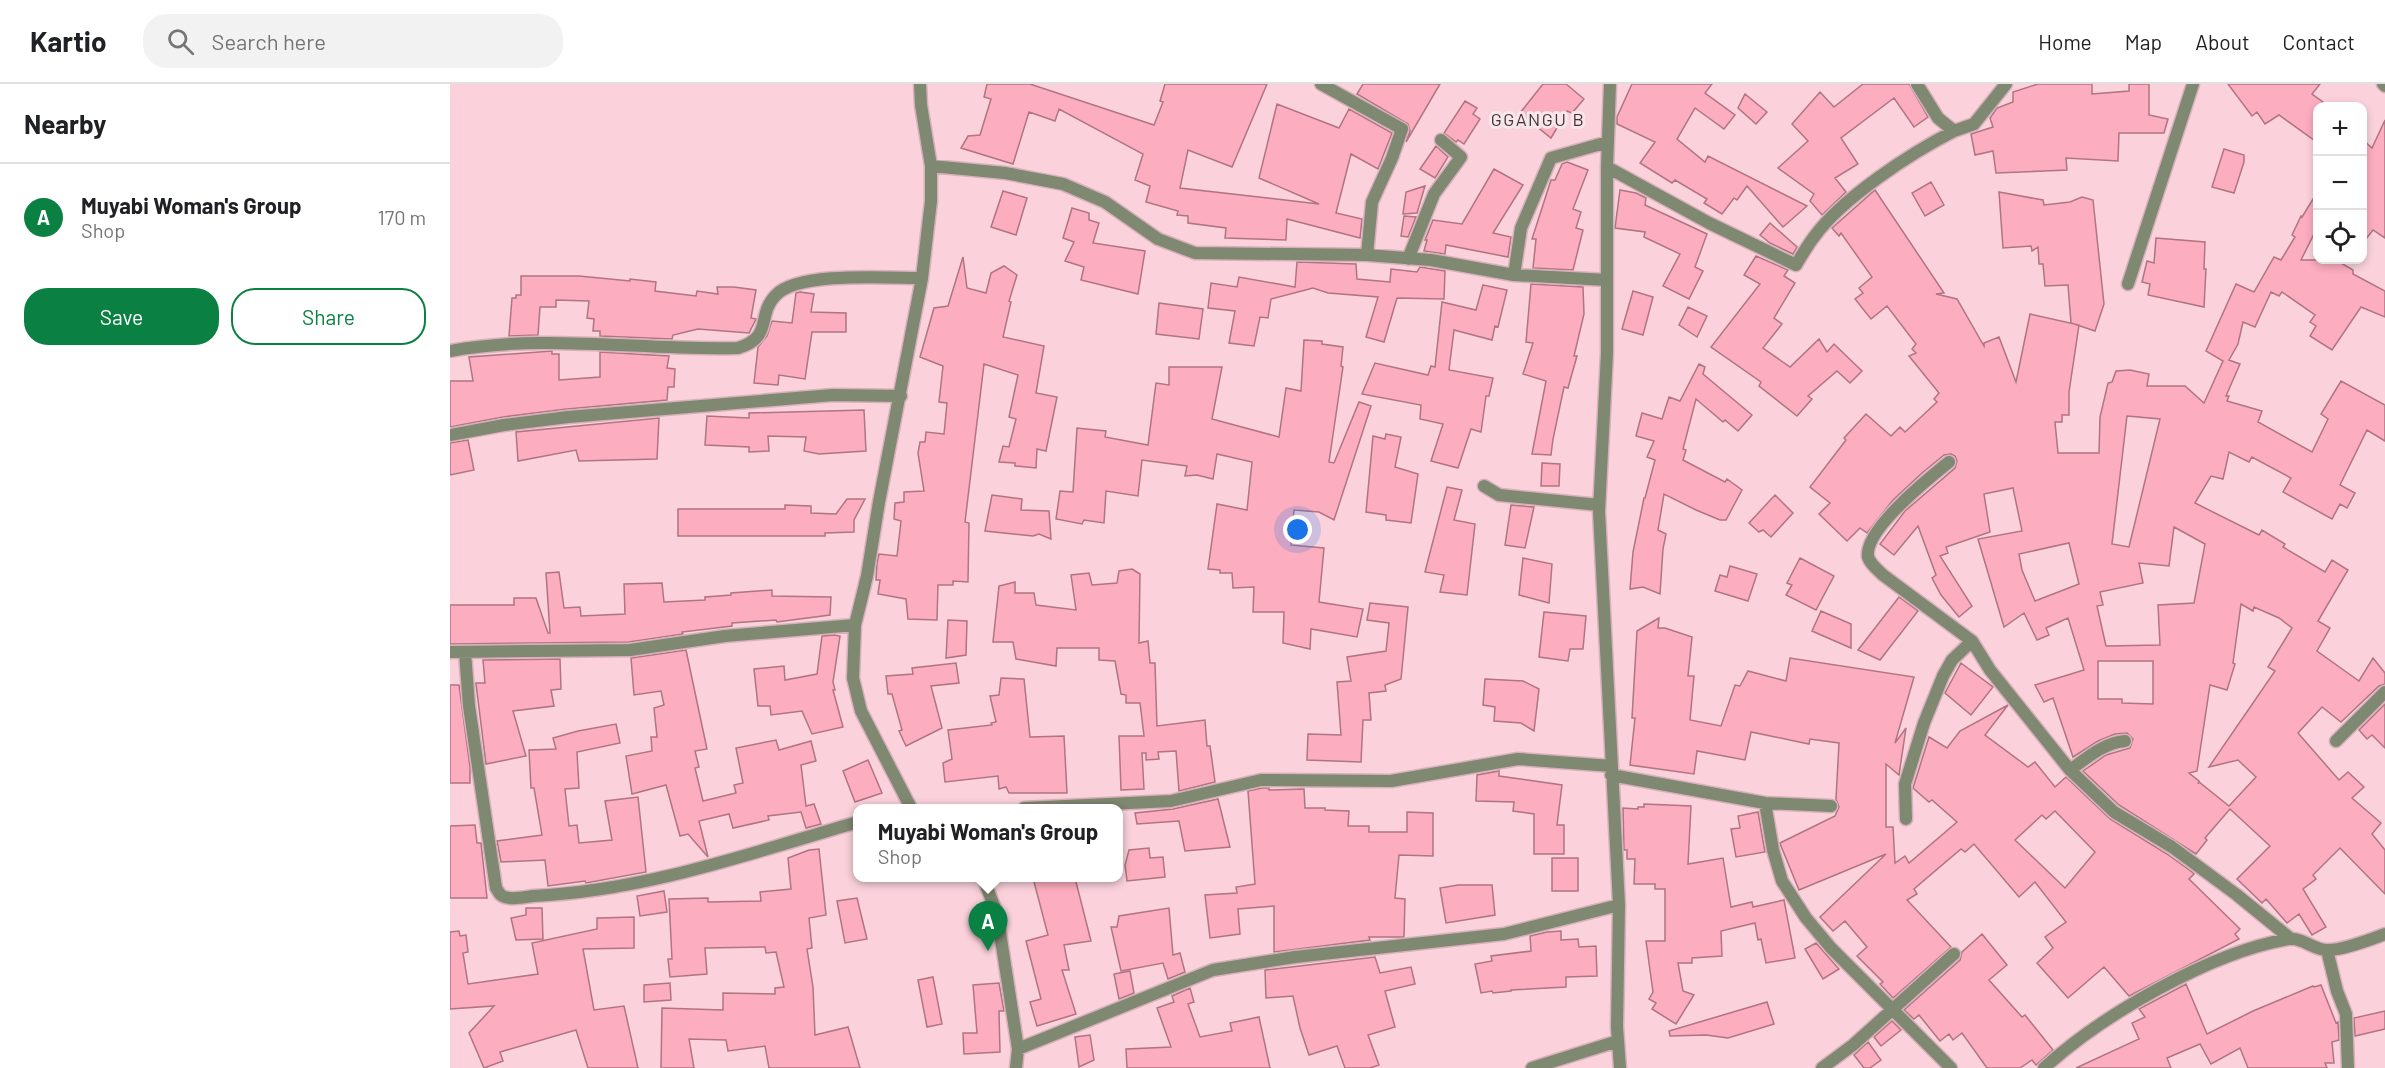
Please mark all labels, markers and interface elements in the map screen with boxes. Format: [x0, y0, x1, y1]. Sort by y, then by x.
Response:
search box [143, 14, 563, 68]
text: Kartio [30, 24, 107, 58]
icon: search [164, 25, 197, 58]
text: Search here [212, 28, 326, 54]
text: Home [2038, 29, 2092, 54]
text: Map [2125, 29, 2162, 54]
text: About [2195, 29, 2250, 54]
text: Contact [2283, 29, 2355, 54]
map controls [2313, 102, 2367, 264]
button: + [2313, 102, 2367, 156]
text: Nearby [24, 108, 106, 139]
district label: GGANGU B [1491, 108, 1585, 130]
button: − [2313, 156, 2367, 210]
text: Muyabi Woman's Group [81, 192, 302, 218]
text: A [37, 205, 50, 229]
text: 170 m [378, 205, 426, 229]
button: locate [2313, 210, 2367, 264]
text: Shop [81, 218, 125, 242]
button: Save [24, 288, 219, 345]
button: Share [231, 288, 426, 345]
your location [1283, 515, 1312, 544]
popup [853, 804, 1123, 882]
text: Muyabi Woman's Group [878, 818, 1098, 844]
text: Shop [878, 844, 922, 868]
pin: A [968, 902, 1008, 951]

